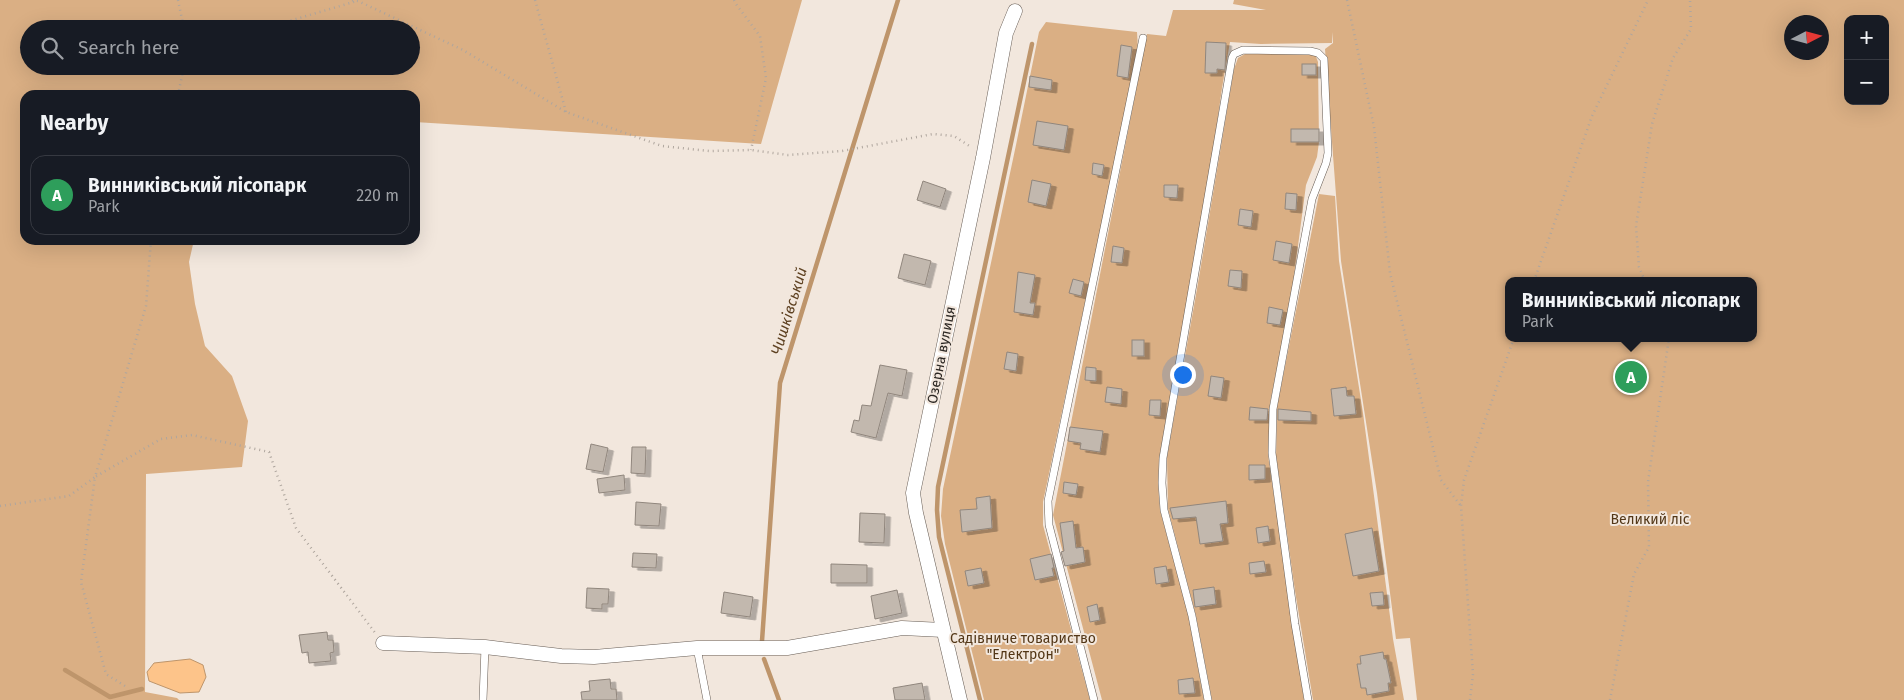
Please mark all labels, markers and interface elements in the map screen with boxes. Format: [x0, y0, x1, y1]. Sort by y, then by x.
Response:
north arrow [1784, 15, 1829, 60]
map controls [1844, 15, 1889, 105]
button: + [1844, 15, 1889, 60]
search box [20, 20, 420, 75]
icon: search [38, 34, 66, 62]
text: Search here [78, 36, 179, 59]
button: − [1844, 60, 1889, 105]
text: Nearby [40, 110, 108, 136]
text: Винниківський лісопарк [88, 174, 306, 197]
text: A [52, 186, 62, 205]
text: 220 m [356, 186, 399, 205]
text: Park [88, 197, 120, 216]
water label: Чишківський [767, 265, 811, 357]
popup [1505, 277, 1757, 342]
text: Винниківський лісопарк [1522, 289, 1740, 312]
street label: Озерна вулиця [924, 305, 959, 405]
text: Park [1522, 312, 1553, 331]
pin: A [1615, 358, 1647, 396]
your location [1170, 362, 1196, 388]
park label: Великий ліс [1611, 511, 1690, 528]
park label: Садівниче товариство "Електрон" [950, 630, 1096, 663]

